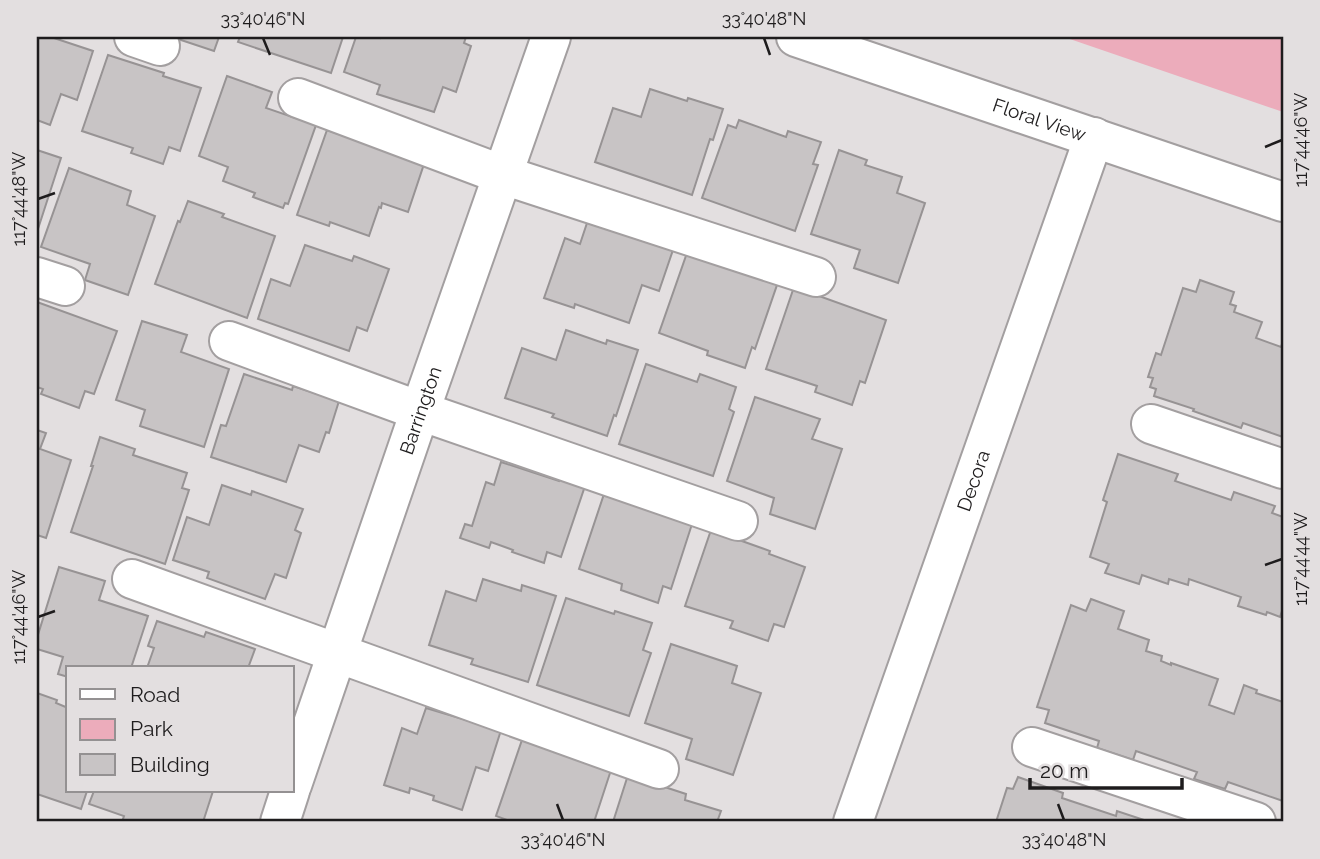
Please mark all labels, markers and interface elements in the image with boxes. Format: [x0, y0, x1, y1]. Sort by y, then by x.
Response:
text: 33°40'46"N [221, 8, 305, 29]
text: 33°40'48"N [722, 8, 806, 29]
text: 117°44'46"W [1290, 92, 1311, 187]
street label: Floral View [990, 94, 1089, 146]
text: 117°44'48"W [8, 152, 29, 246]
street label: Barrington [395, 363, 446, 457]
street label: Decora [952, 447, 994, 514]
text: 117°44'44"W [1290, 512, 1311, 606]
text: 117°44'46"W [8, 569, 29, 664]
legend [66, 666, 294, 792]
text: Road [130, 682, 180, 707]
text: Park [130, 716, 173, 741]
scale bar [1030, 747, 1182, 791]
text: Building [130, 752, 210, 777]
text: 20 m [1040, 758, 1088, 783]
text: 33°40'46"N [521, 829, 605, 850]
text: 33°40'48"N [1022, 829, 1106, 850]

